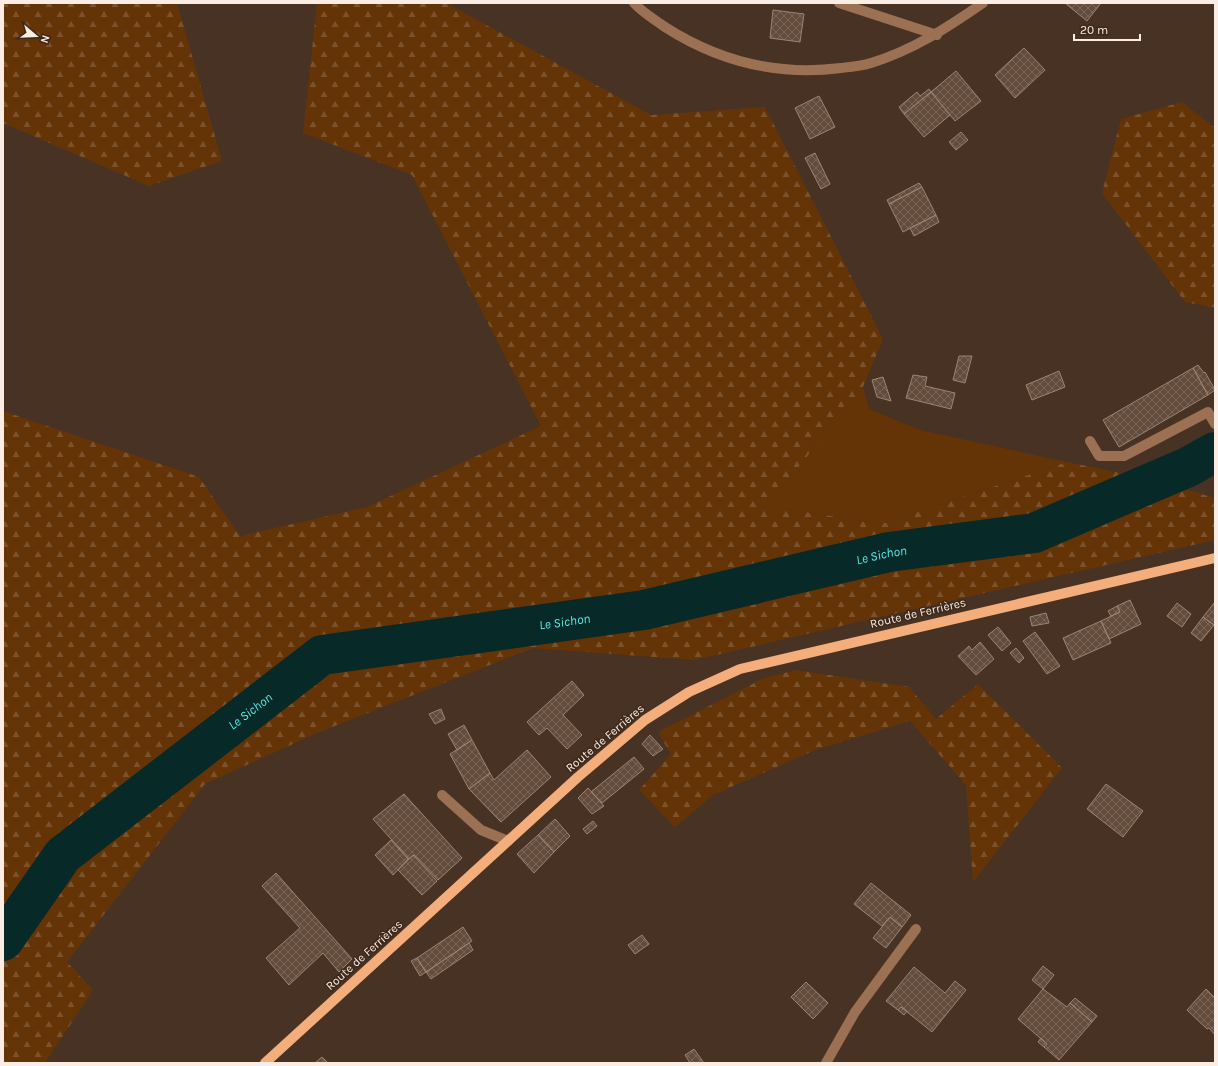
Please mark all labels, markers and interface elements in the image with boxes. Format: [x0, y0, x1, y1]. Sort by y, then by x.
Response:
north arrow [16, 16, 56, 56]
scale bar [1074, 16, 1140, 42]
text: 20 m [1080, 23, 1108, 37]
text: N [38, 33, 52, 45]
water label: Le Sichon [854, 542, 908, 567]
street label: Route de Ferrières [869, 595, 967, 631]
water label: Le Sichon [538, 610, 591, 632]
water label: Le Sichon [225, 689, 275, 732]
street label: Route de Ferrières [563, 701, 647, 775]
street label: Route de Ferrières [323, 917, 405, 993]

